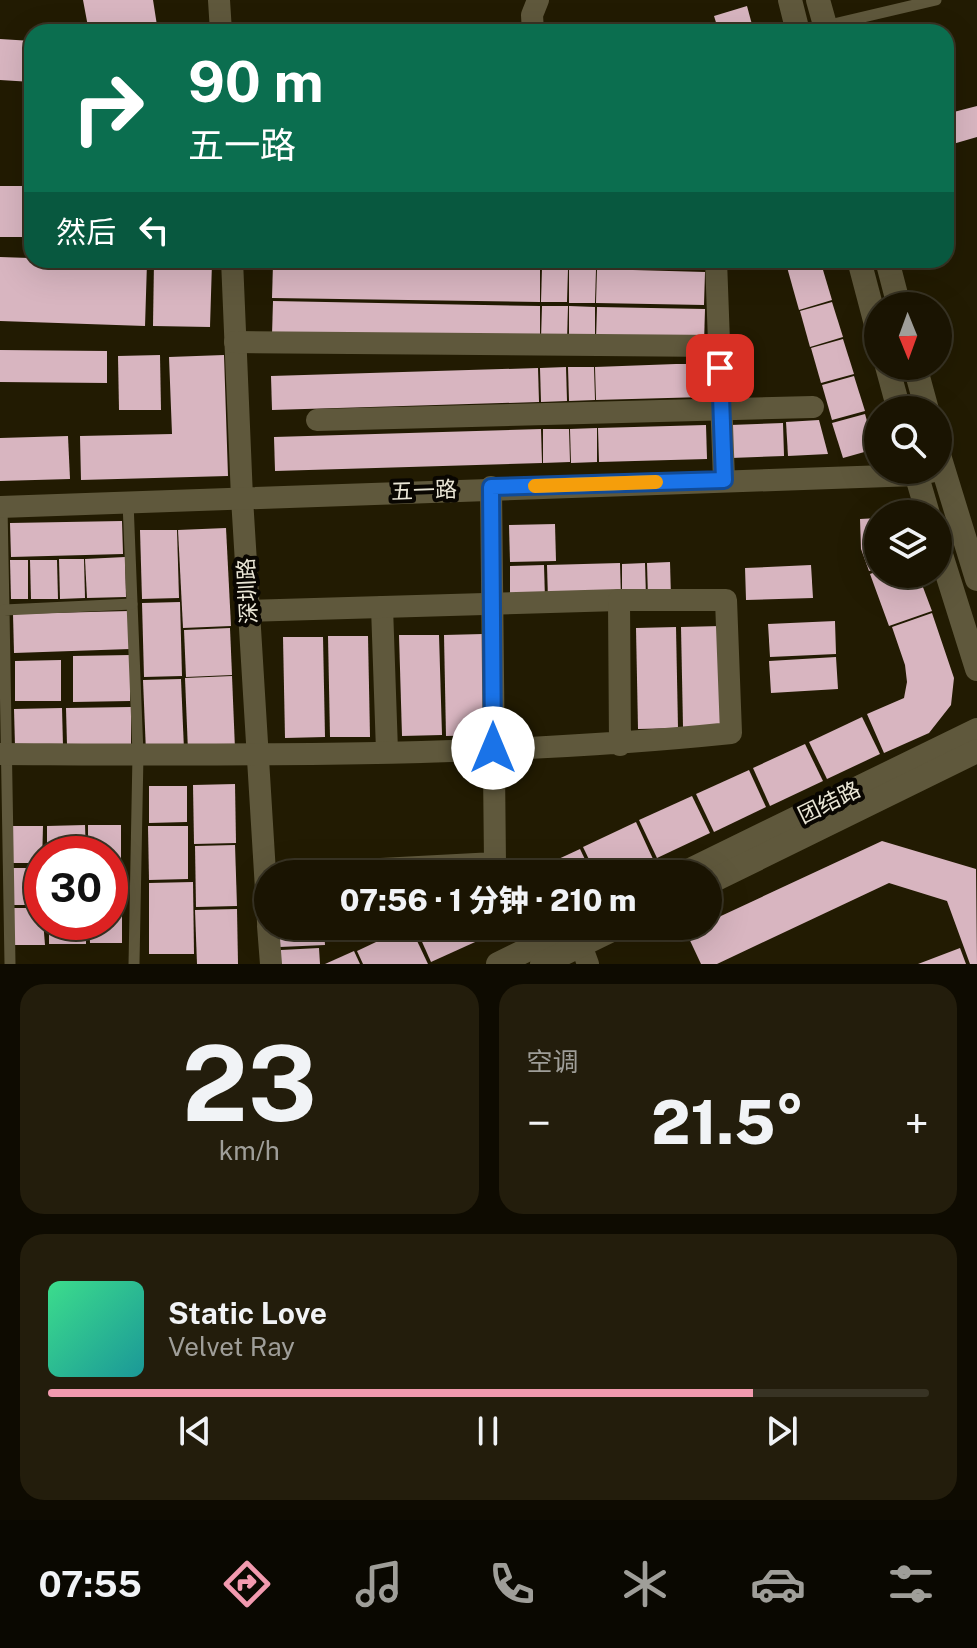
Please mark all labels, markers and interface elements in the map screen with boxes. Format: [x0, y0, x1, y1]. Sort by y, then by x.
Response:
text: 90 m [188, 49, 324, 115]
icon: right [56, 56, 160, 160]
text: 五一路 [188, 124, 296, 166]
icon: left [132, 208, 176, 252]
text: 然后 [56, 214, 116, 250]
north arrow [864, 292, 952, 380]
map controls [864, 292, 952, 588]
pin [686, 334, 754, 402]
icon: arrive [698, 346, 742, 390]
button: search [864, 396, 952, 484]
street label: 五一路 [391, 476, 457, 504]
button: layers [864, 500, 952, 588]
street label: 深圳路 [232, 557, 262, 625]
position arrow [451, 706, 535, 790]
street label: 团结路 [794, 776, 864, 828]
speed limit sign: 30 [24, 836, 128, 940]
text: 07:56 · 1 分钟 · 210 m [340, 882, 636, 918]
text: 23 [182, 1022, 317, 1144]
text: 空调 [527, 1046, 579, 1077]
text: 21.5° [651, 1087, 804, 1158]
text: − [527, 1097, 551, 1149]
text: + [905, 1097, 929, 1149]
text: km/h [219, 1135, 280, 1166]
text: Static Love [168, 1295, 327, 1331]
text: Velvet Ray [168, 1331, 295, 1362]
icon: previous [173, 1409, 217, 1453]
icon: pause [466, 1409, 510, 1453]
icon: next [760, 1409, 804, 1453]
icon: directions [219, 1556, 275, 1612]
icon: music [351, 1556, 407, 1612]
icon: phone [484, 1556, 540, 1612]
icon: climate [617, 1556, 673, 1612]
icon: car [750, 1556, 806, 1612]
icon: filters [883, 1556, 939, 1612]
text: 07:55 [38, 1563, 142, 1605]

